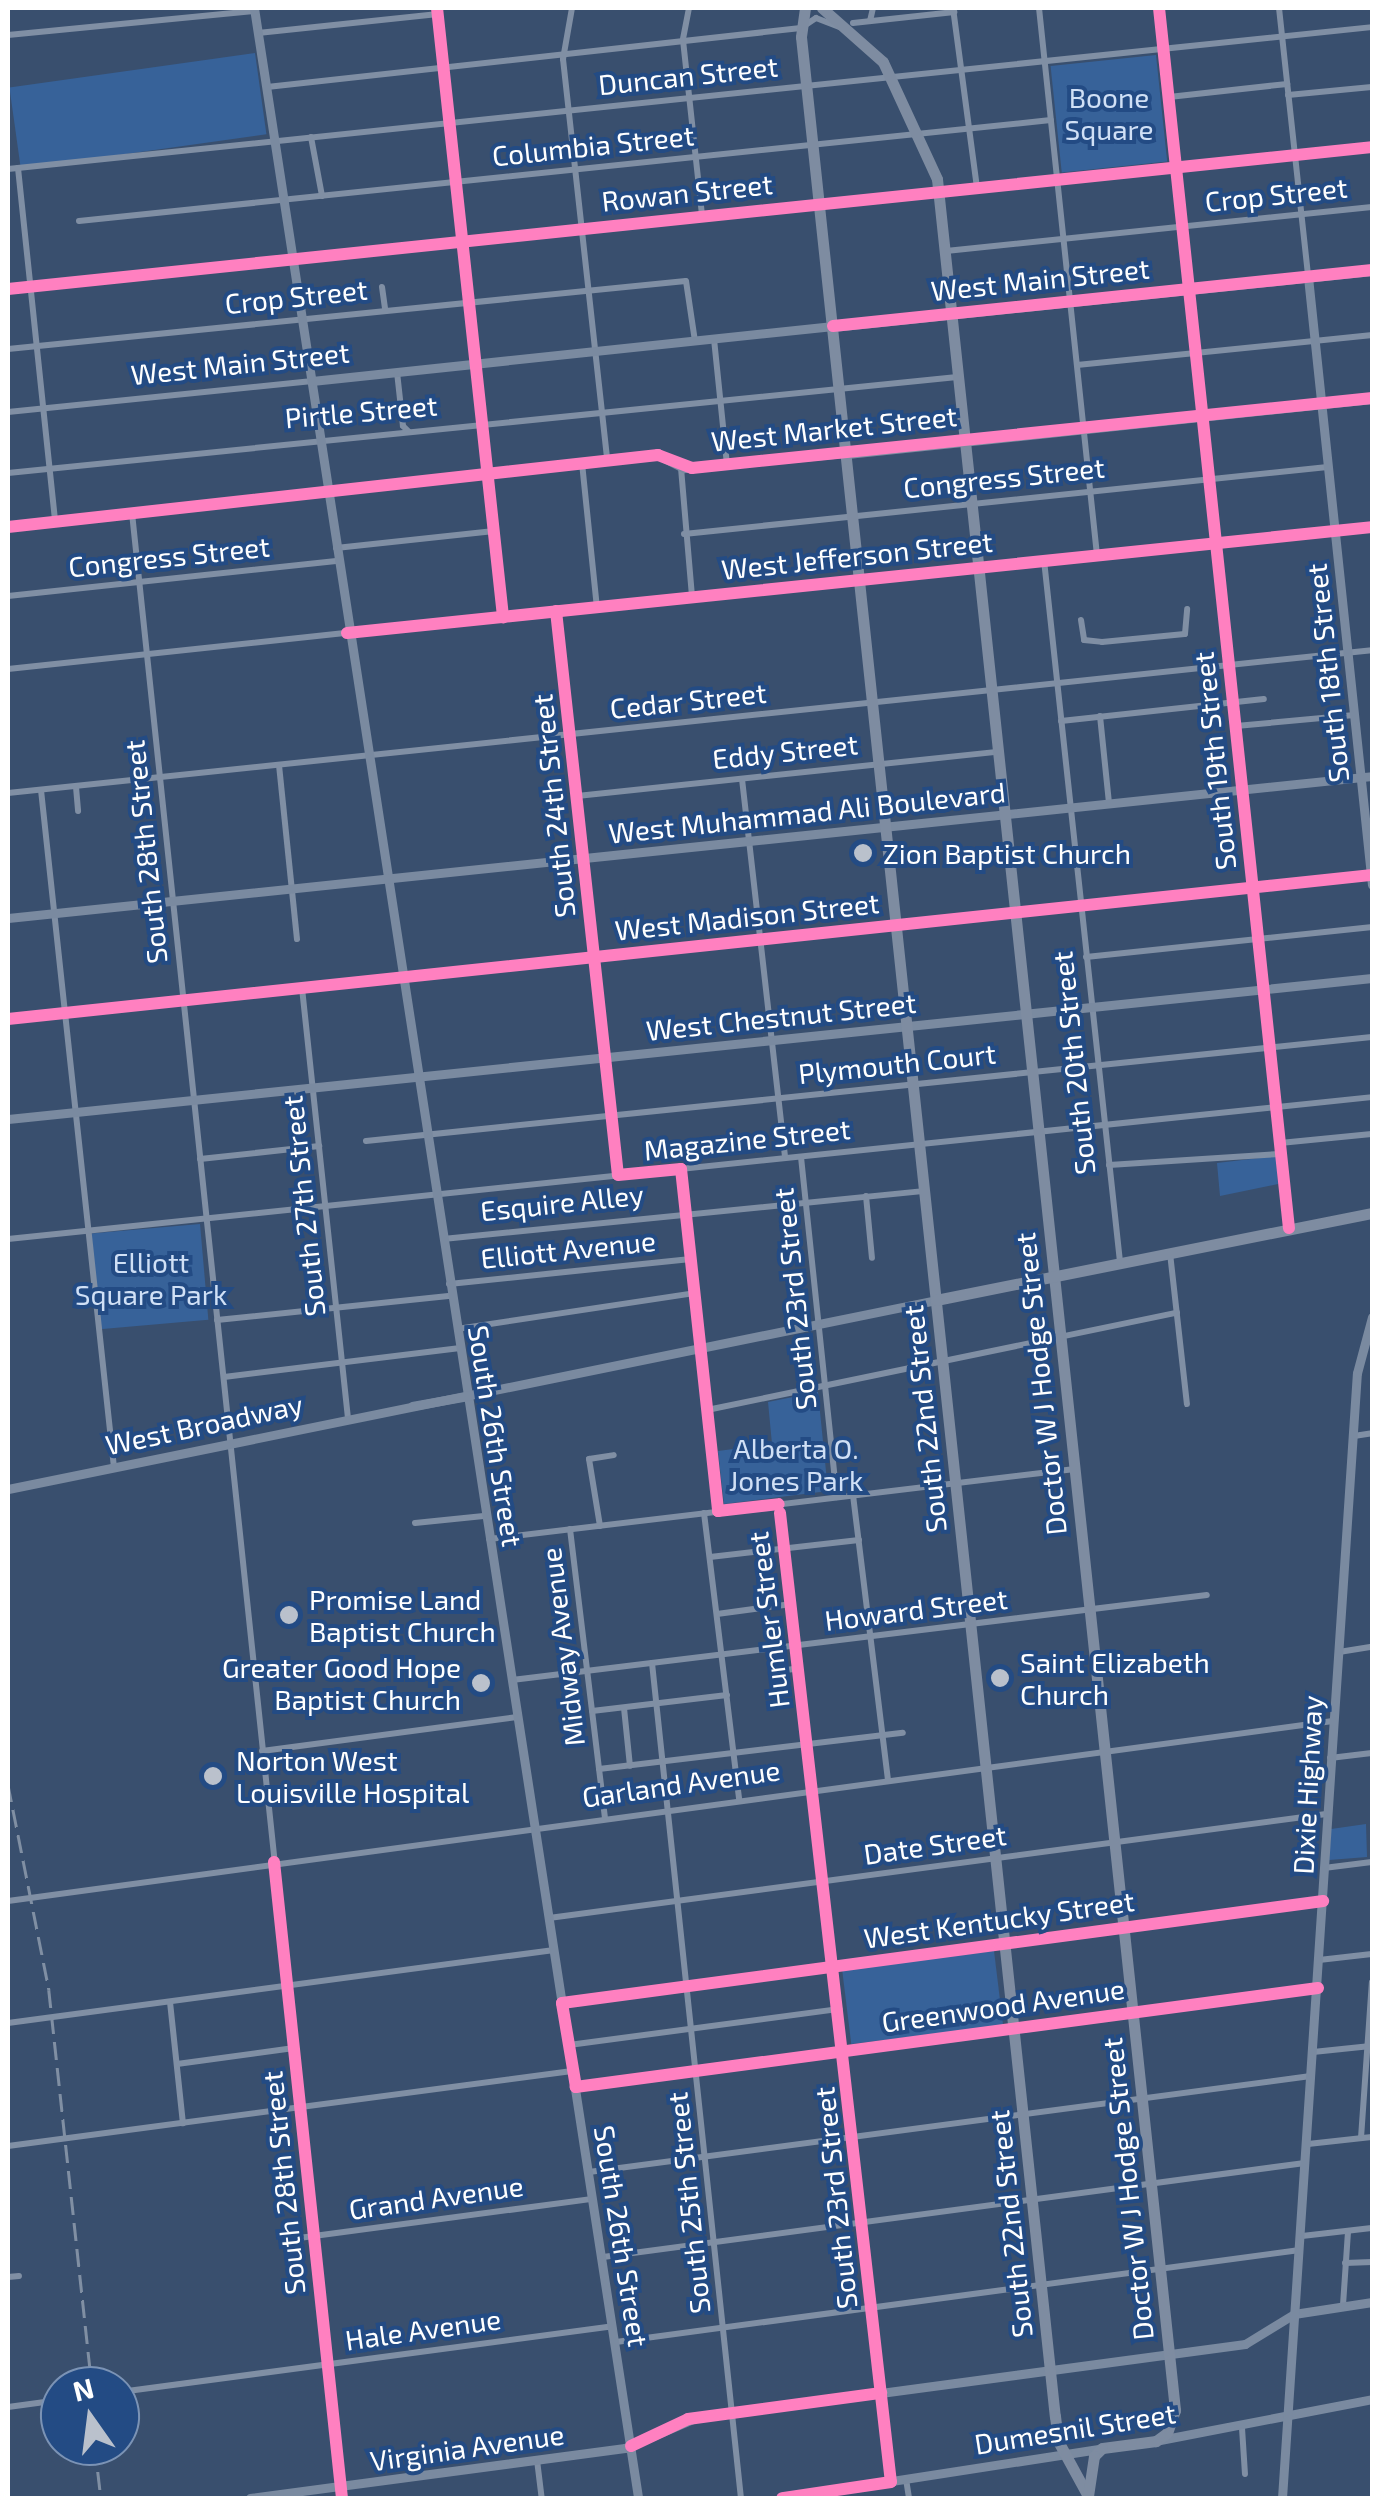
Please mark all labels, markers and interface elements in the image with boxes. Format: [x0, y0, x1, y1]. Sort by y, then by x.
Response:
street label: Duncan Street [597, 49, 779, 101]
park label: Boone Square [1065, 80, 1153, 146]
street label: Columbia Street [490, 118, 696, 172]
street label: Rowan Street [600, 166, 774, 218]
street label: Crop Street [1203, 170, 1349, 218]
street label: West Main Street [929, 251, 1151, 307]
street label: Crop Street [223, 272, 369, 320]
street label: West Main Street [129, 335, 351, 391]
street label: Pirtle Street [283, 388, 439, 434]
street label: West Market Street [709, 398, 959, 458]
street label: Congress Street [902, 450, 1106, 504]
street label: West Jefferson Street [719, 524, 995, 586]
street label: Congress Street [67, 529, 271, 583]
street label: South 18th Street [1299, 562, 1355, 784]
street label: South 19th Street [1186, 650, 1242, 872]
street label: Cedar Street [608, 675, 768, 725]
street label: South 24th Street [525, 693, 581, 919]
street label: Eddy Street [710, 727, 860, 775]
street label: South 28th Street [117, 739, 173, 965]
street label: West Muhammad Ali Boulevard [607, 774, 1007, 850]
place label: Zion Baptist Church [883, 836, 1131, 870]
marker: Zion Baptist Church [852, 842, 874, 864]
street label: West Madison Street [613, 885, 881, 947]
street label: South 20th Street [1045, 950, 1101, 1176]
street label: West Chestnut Street [644, 985, 918, 1047]
street label: Plymouth Court [797, 1036, 997, 1090]
street label: South 27th Street [275, 1094, 331, 1318]
street label: Magazine Street [642, 1111, 852, 1167]
street label: Esquire Alley [478, 1177, 646, 1227]
street label: South 23rd Street [766, 1186, 822, 1412]
street label: Elliott Avenue [478, 1223, 658, 1275]
street label: Doctor W J Hodge Street [1007, 1230, 1073, 1538]
park label: Elliott Square Park [75, 1245, 227, 1311]
street label: South 22nd Street [895, 1304, 953, 1534]
street label: South 26th Street [462, 1323, 530, 1549]
street label: West Broadway [102, 1387, 306, 1461]
park label: Alberta O. Jones Park [729, 1431, 863, 1497]
street label: Humler Street [740, 1530, 796, 1710]
street label: Midway Avenue [533, 1545, 591, 1749]
street label: Howard Street [823, 1581, 1009, 1637]
place label: Promise Land Baptist Church [309, 1582, 496, 1648]
marker: Promise Land Baptist Church [278, 1604, 300, 1626]
place label: Saint Elizabeth Church [1020, 1645, 1210, 1711]
place label: Greater Good Hope Baptist Church [221, 1650, 461, 1716]
marker: Saint Elizabeth Church [989, 1667, 1011, 1689]
marker: Greater Good Hope Baptist Church [470, 1672, 492, 1694]
street label: Dixie Highway [1286, 1695, 1328, 1875]
place label: Norton West Louisville Hospital [236, 1743, 469, 1809]
street label: Garland Avenue [580, 1752, 782, 1814]
marker: Norton West Louisville Hospital [200, 1763, 226, 1789]
street label: Date Street [861, 1817, 1009, 1871]
street label: West Kentucky Street [861, 1883, 1137, 1955]
street label: Greenwood Avenue [879, 1971, 1127, 2039]
street label: Doctor W J Hodge Street [1094, 2035, 1160, 2343]
street label: South 28th Street [255, 2070, 311, 2296]
street label: South 23rd Street [807, 2085, 863, 2311]
street label: South 25th Street [660, 2091, 716, 2315]
street label: South 22nd Street [981, 2109, 1039, 2339]
street label: South 26th Street [588, 2123, 656, 2349]
street label: Grand Avenue [346, 2168, 526, 2226]
street label: Hale Avenue [343, 2301, 503, 2357]
north arrow [40, 2366, 140, 2466]
text: N [69, 2370, 97, 2408]
street label: Dumesnil Street [972, 2395, 1178, 2461]
street label: Virginia Avenue [367, 2417, 567, 2477]

